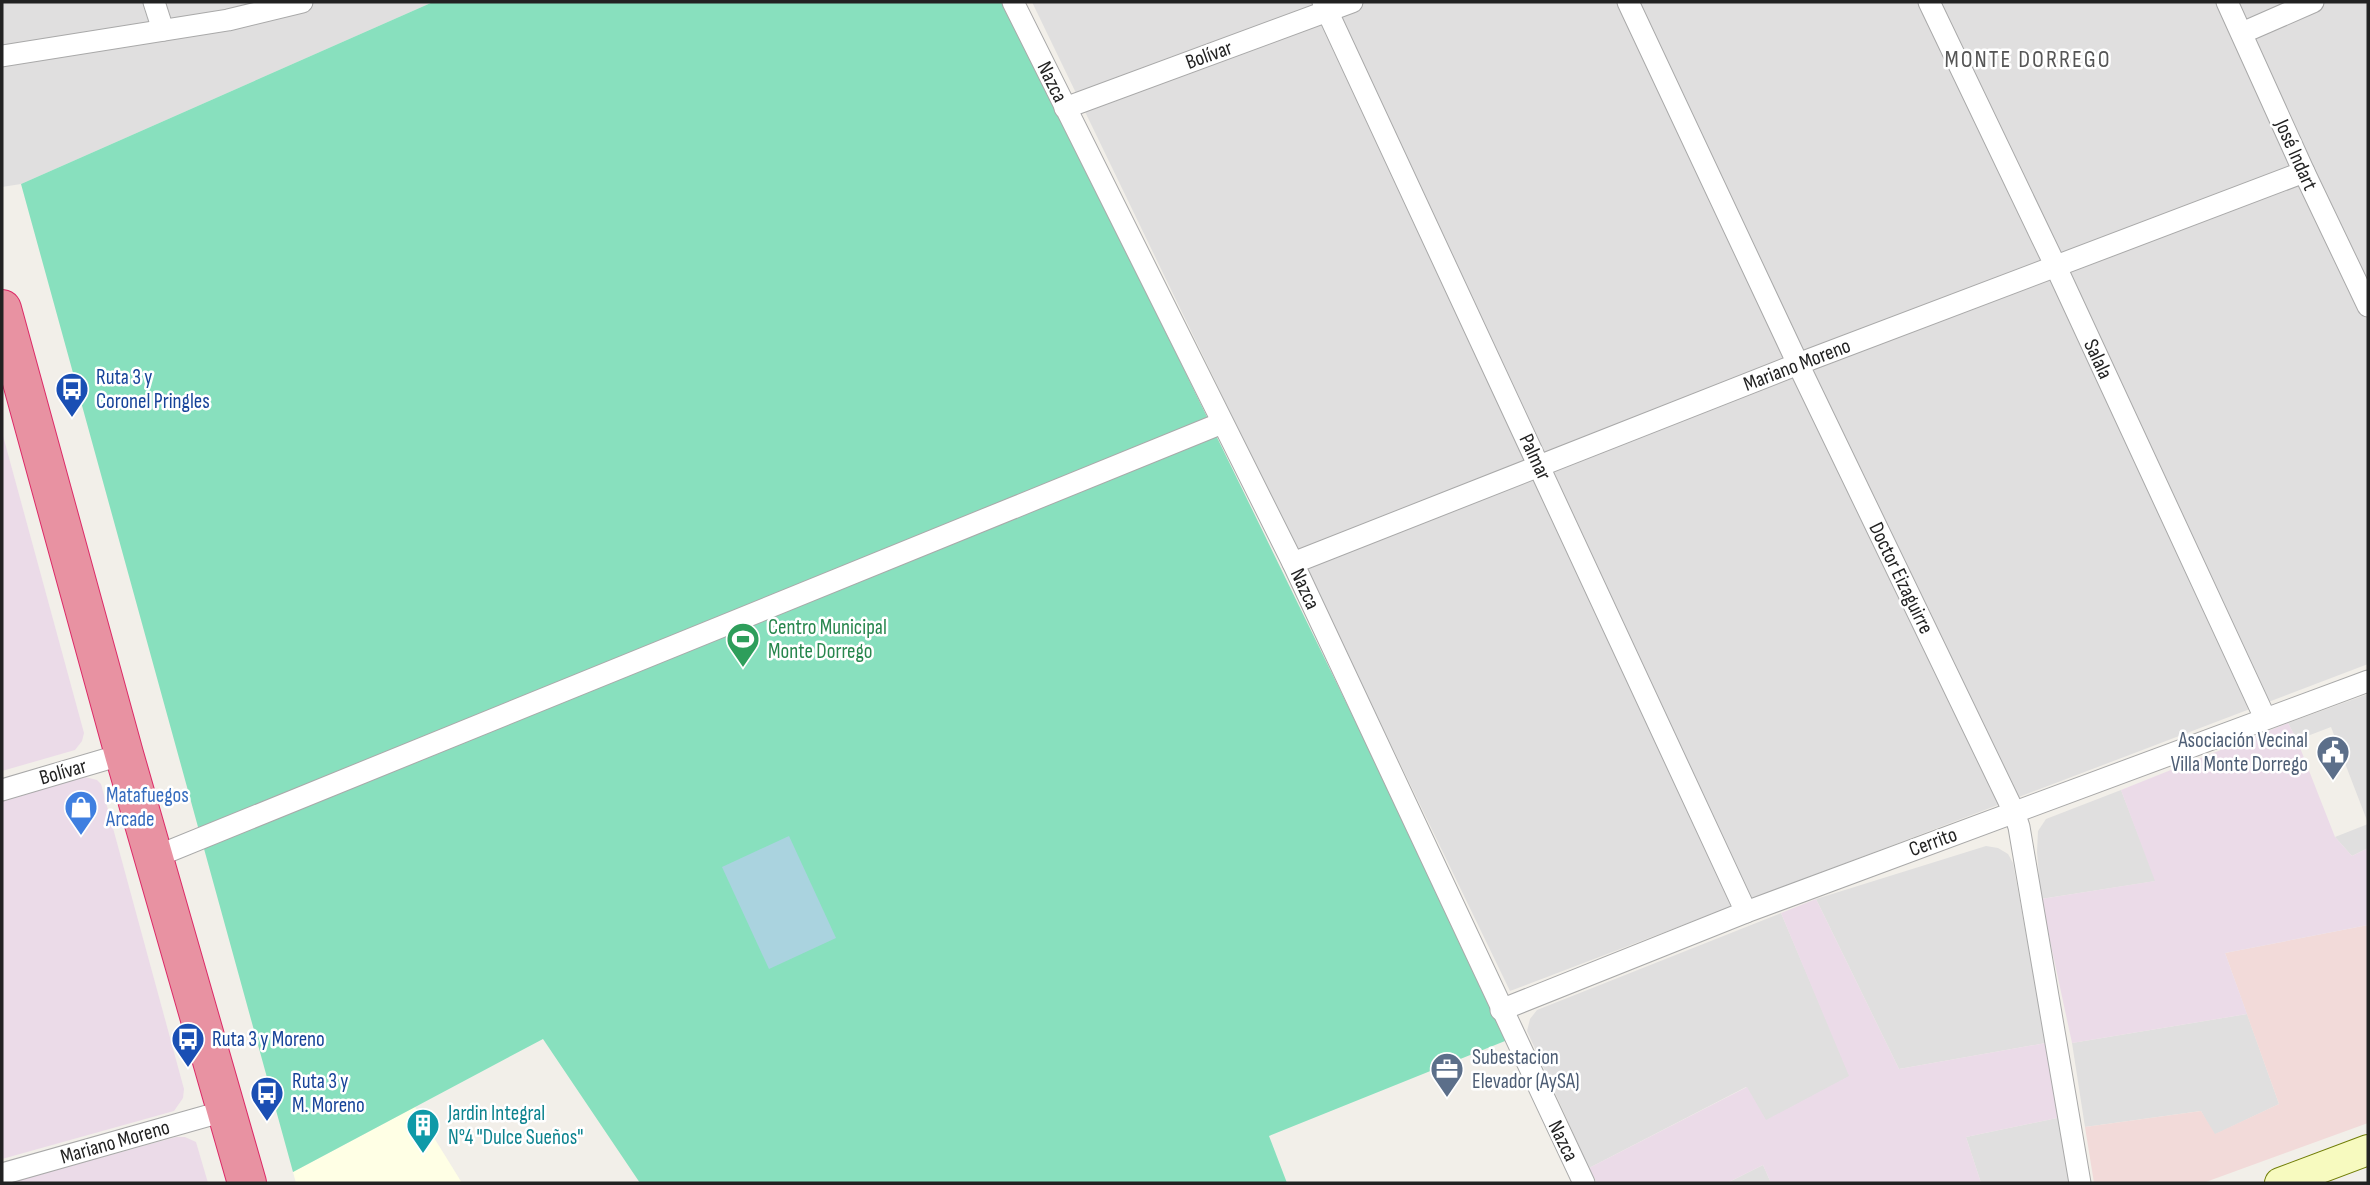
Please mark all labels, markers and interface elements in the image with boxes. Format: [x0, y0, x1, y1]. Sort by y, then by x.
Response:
street label: Bolívar [1182, 35, 1236, 75]
district label: MONTE DORREGO [1944, 45, 2112, 74]
street label: Nazca [1032, 58, 1072, 106]
street label: José Indart [2269, 115, 2323, 194]
street label: Mariano Moreno [1740, 333, 1854, 397]
street label: Salala [2078, 335, 2118, 383]
place label: Ruta 3 y Coronel Pringles [96, 365, 210, 414]
bus stop icon: Ruta 3 y Coronel Pringles [53, 370, 91, 419]
street label: Palmar [1513, 430, 1557, 484]
street label: Doctor Eizaguirre [1863, 518, 1939, 638]
street label: Nazca [1285, 565, 1325, 613]
place label: Centro Municipal Monte Dorrego [768, 615, 887, 664]
sports icon: Centro Municipal Monte Dorrego [724, 620, 762, 669]
place label: Asociación Vecinal Villa Monte Dorrego [2171, 728, 2308, 777]
public building icon: Asociación Vecinal Villa Monte Dorrego [2314, 733, 2352, 782]
street label: Bolívar [37, 753, 89, 791]
place label: Matafuegos Arcade [105, 783, 189, 832]
shop icon: Matafuegos Arcade [62, 788, 100, 837]
street label: Cerrito [1906, 822, 1960, 862]
bus stop icon: Ruta 3 y Moreno [169, 1020, 207, 1069]
place label: Ruta 3 y Moreno [212, 1027, 325, 1052]
place label: Subestacion Elevador (AySA) [1472, 1045, 1580, 1094]
office icon: Subestacion Elevador (AySA) [1428, 1050, 1466, 1099]
place label: Ruta 3 y M. Moreno [292, 1069, 365, 1118]
bus stop icon: Ruta 3 y M. Moreno [248, 1074, 286, 1123]
place label: Jardin Integral N°4 "Dulce Sueños" [447, 1101, 583, 1150]
building icon: Jardin Integral N°4 "Dulce Sueños" [404, 1106, 442, 1155]
street label: Mariano Moreno [57, 1114, 173, 1170]
street label: Nazca [1543, 1117, 1583, 1165]

